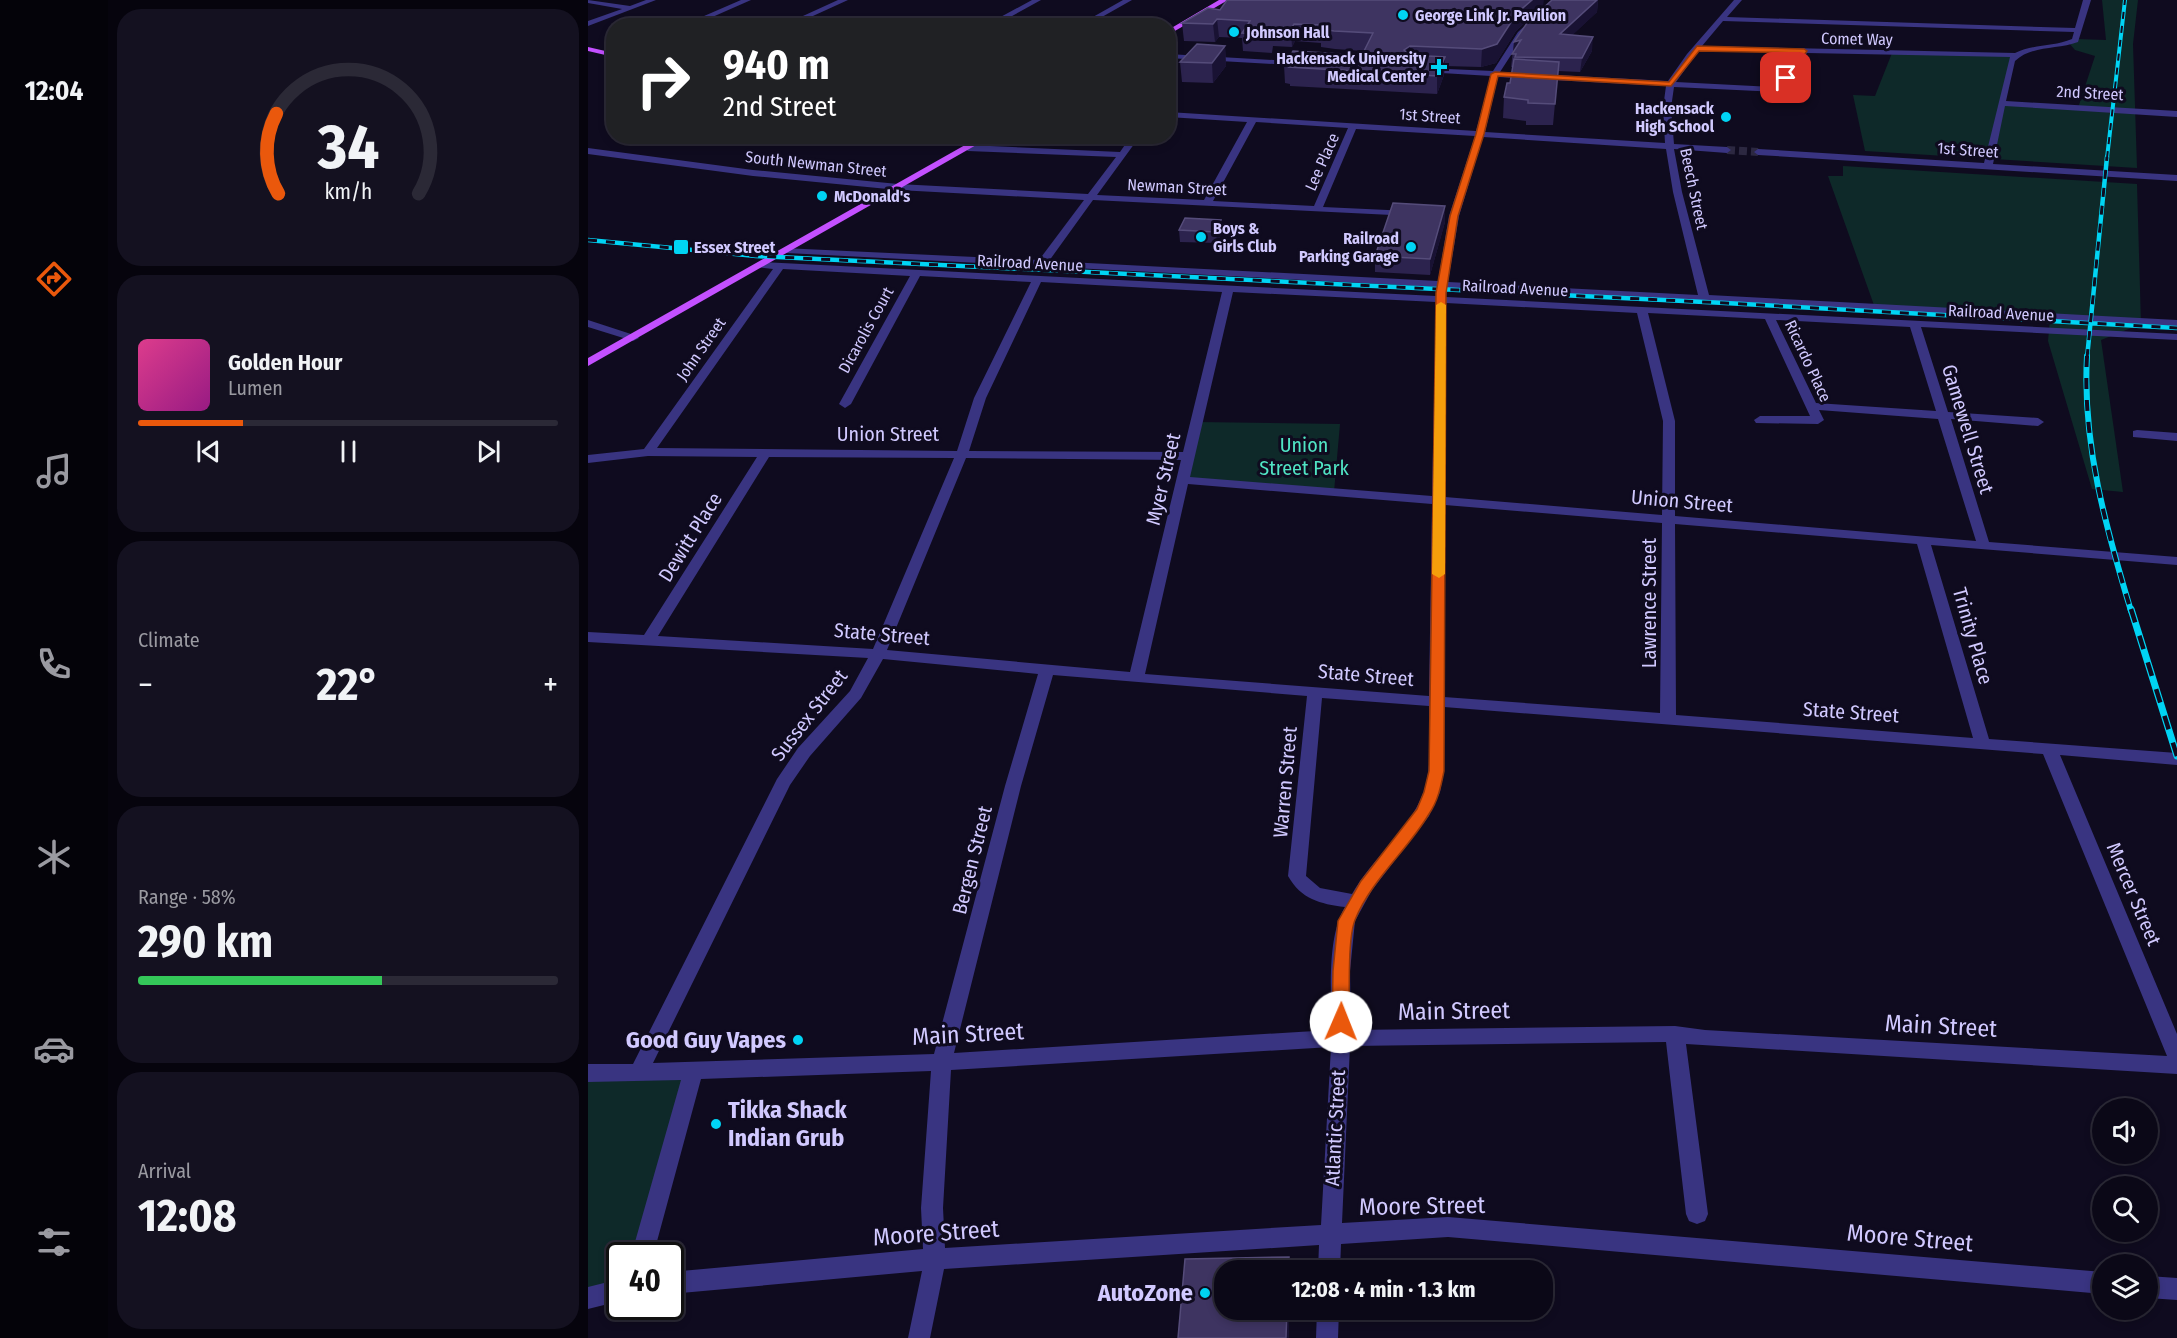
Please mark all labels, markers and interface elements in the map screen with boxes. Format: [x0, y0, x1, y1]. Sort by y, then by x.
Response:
place label: George Link Jr. Pavilion [1415, 6, 1566, 25]
marker: George Link Jr. Pavilion [1396, 8, 1410, 22]
place label: Johnson Hall [1245, 23, 1330, 42]
marker: Johnson Hall [1227, 25, 1241, 39]
street label: Comet Way [1821, 29, 1894, 49]
text: 940 m [723, 40, 830, 90]
icon: right [624, 42, 702, 120]
place label: Hackensack University Medical Center [1276, 49, 1426, 86]
pin [1760, 52, 1811, 103]
marker: Hackensack University Medical Center [1430, 58, 1448, 76]
icon: arrive [1769, 61, 1802, 94]
text: 12:04 [25, 75, 83, 107]
street label: 2nd Street [2056, 82, 2125, 104]
text: 2nd Street [723, 91, 836, 123]
place label: Hackensack High School [1635, 99, 1715, 136]
street label: 1st Street [1399, 104, 1462, 128]
marker: Hackensack High School [1719, 110, 1733, 124]
text: 34 [316, 111, 379, 186]
street label: Lee Place [1301, 130, 1343, 194]
street label: 1st Street [1937, 138, 2000, 162]
street label: Beech Street [1676, 146, 1712, 232]
street label: South Newman Street [744, 147, 888, 181]
street label: Newman Street [1127, 175, 1228, 199]
text: km/h [324, 180, 372, 206]
place label: McDonald's [834, 187, 910, 206]
marker: McDonald's [815, 189, 829, 203]
place label: Boys & Girls Club [1213, 219, 1277, 256]
place label: Railroad Parking Garage [1299, 229, 1399, 266]
marker: Boys & Girls Club [1194, 230, 1208, 244]
marker: Essex Street [672, 238, 690, 256]
place label: Essex Street [694, 238, 776, 257]
marker: Railroad Parking Garage [1404, 240, 1418, 254]
street label: Railroad Avenue [976, 251, 1084, 275]
icon: directions [33, 258, 75, 300]
street label: Railroad Avenue [1461, 276, 1569, 300]
street label: Dicarolis Court [834, 283, 898, 376]
street label: Railroad Avenue [1947, 301, 2055, 325]
street label: John Street [672, 313, 730, 384]
street label: Ricardo Place [1781, 317, 1835, 405]
text: Golden Hour [228, 349, 342, 376]
street label: Gamewell Street [1937, 361, 1999, 497]
text: Lumen [228, 376, 283, 400]
street label: Union Street [837, 422, 940, 446]
street label: Myer Street [1141, 430, 1185, 527]
park label: Union Street Park [1259, 433, 1349, 480]
icon: previous [192, 435, 225, 468]
icon: pause [332, 435, 365, 468]
icon: next [472, 435, 505, 468]
icon: music [33, 450, 75, 492]
street label: Union Street [1630, 485, 1734, 517]
street label: Dewitt Place [653, 488, 727, 586]
street label: Lawrence Street [1637, 537, 1661, 668]
street label: Trinity Place [1948, 585, 1998, 687]
street label: State Street [833, 618, 931, 650]
text: Climate [138, 628, 200, 652]
icon: phone [33, 643, 75, 685]
text: 22° [317, 658, 379, 712]
street label: State Street [1317, 659, 1415, 691]
street label: Sussex Street [766, 664, 852, 766]
text: − [138, 665, 153, 705]
text: + [543, 665, 558, 705]
street label: State Street [1802, 697, 1900, 727]
street label: Warren Street [1268, 725, 1302, 839]
street label: Bergen Street [947, 803, 997, 917]
icon: climate [33, 836, 75, 878]
street label: Mercer Street [2102, 839, 2167, 949]
text: Range · 58% [138, 885, 236, 909]
text: 290 km [138, 915, 273, 969]
position arrow [1309, 990, 1373, 1054]
street label: Main Street [1398, 996, 1510, 1026]
street label: Main Street [1884, 1009, 1998, 1043]
street label: Main Street [911, 1017, 1025, 1051]
place label: Good Guy Vapes [626, 1026, 786, 1054]
icon: car [33, 1028, 75, 1070]
marker: Good Guy Vapes [791, 1033, 805, 1047]
street label: Atlantic Street [1320, 1069, 1350, 1187]
place label: Tikka Shack Indian Grub [728, 1096, 847, 1152]
map controls [2092, 1098, 2158, 1320]
button: sound [2092, 1098, 2158, 1164]
marker: Tikka Shack Indian Grub [709, 1117, 723, 1131]
text: Arrival [138, 1159, 191, 1183]
button: search [2092, 1176, 2158, 1242]
text: 12:08 [138, 1189, 237, 1243]
street label: Moore Street [1358, 1191, 1486, 1221]
street label: Moore Street [872, 1215, 1000, 1251]
street label: Moore Street [1846, 1219, 1974, 1257]
icon: filters [33, 1221, 75, 1263]
speed limit sign: 40 [606, 1242, 684, 1320]
button: layers [2092, 1254, 2158, 1320]
text: 12:08 · 4 min · 1.3 km [1291, 1276, 1476, 1303]
place label: AutoZone [1097, 1279, 1193, 1307]
marker: AutoZone [1198, 1286, 1212, 1300]

